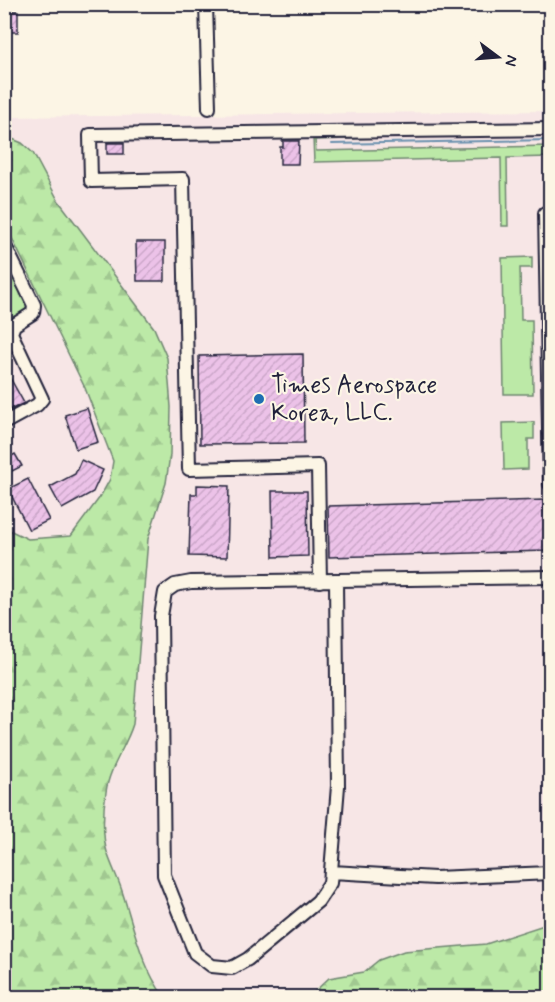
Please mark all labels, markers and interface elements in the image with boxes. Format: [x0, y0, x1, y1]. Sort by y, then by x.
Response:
north arrow [468, 27, 528, 87]
text: N [499, 53, 523, 69]
place label: Times Aerospace Korea, LLC. [271, 370, 437, 429]
marker: Times Aerospace Korea, LLC. [252, 392, 266, 406]

